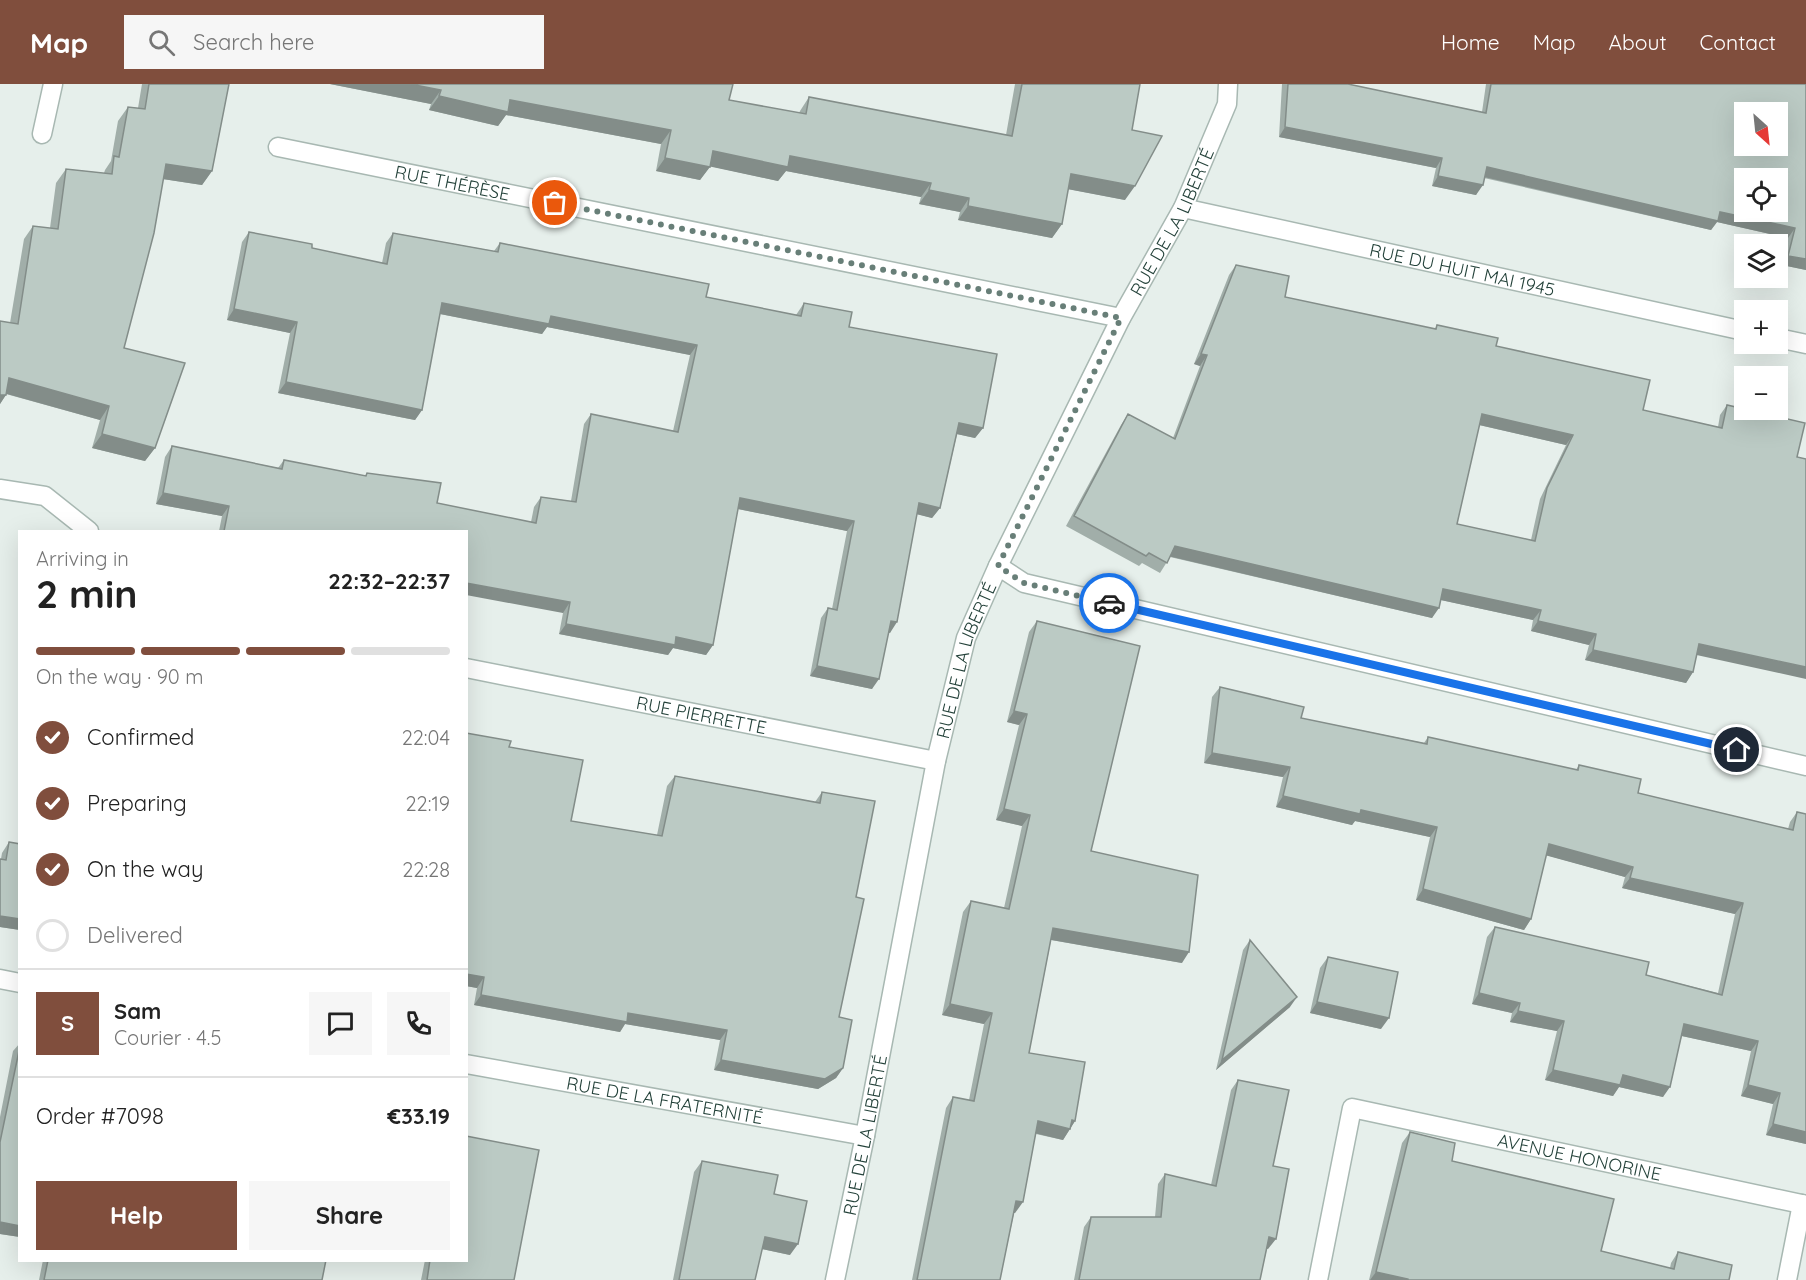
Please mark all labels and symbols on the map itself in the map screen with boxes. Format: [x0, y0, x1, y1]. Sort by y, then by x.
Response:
north arrow [1734, 102, 1788, 156]
street label: RUE DE LA LIBERTÉ [1124, 144, 1219, 300]
street label: RUE THÉRÈSE [393, 160, 512, 205]
pin [529, 177, 580, 228]
street label: RUE DU HUIT MAI 1945 [1368, 238, 1557, 301]
courier [1079, 573, 1139, 633]
street label: RUE DE LA LIBERTÉ [930, 578, 1001, 741]
street label: RUE PIERRETTE [634, 690, 769, 739]
pin [1711, 724, 1762, 775]
street label: RUE DE LA LIBERTÉ [837, 1053, 892, 1217]
street label: RUE DE LA FRATERNITÉ [565, 1071, 765, 1129]
street label: AVENUE HONORINE [1496, 1128, 1664, 1185]

